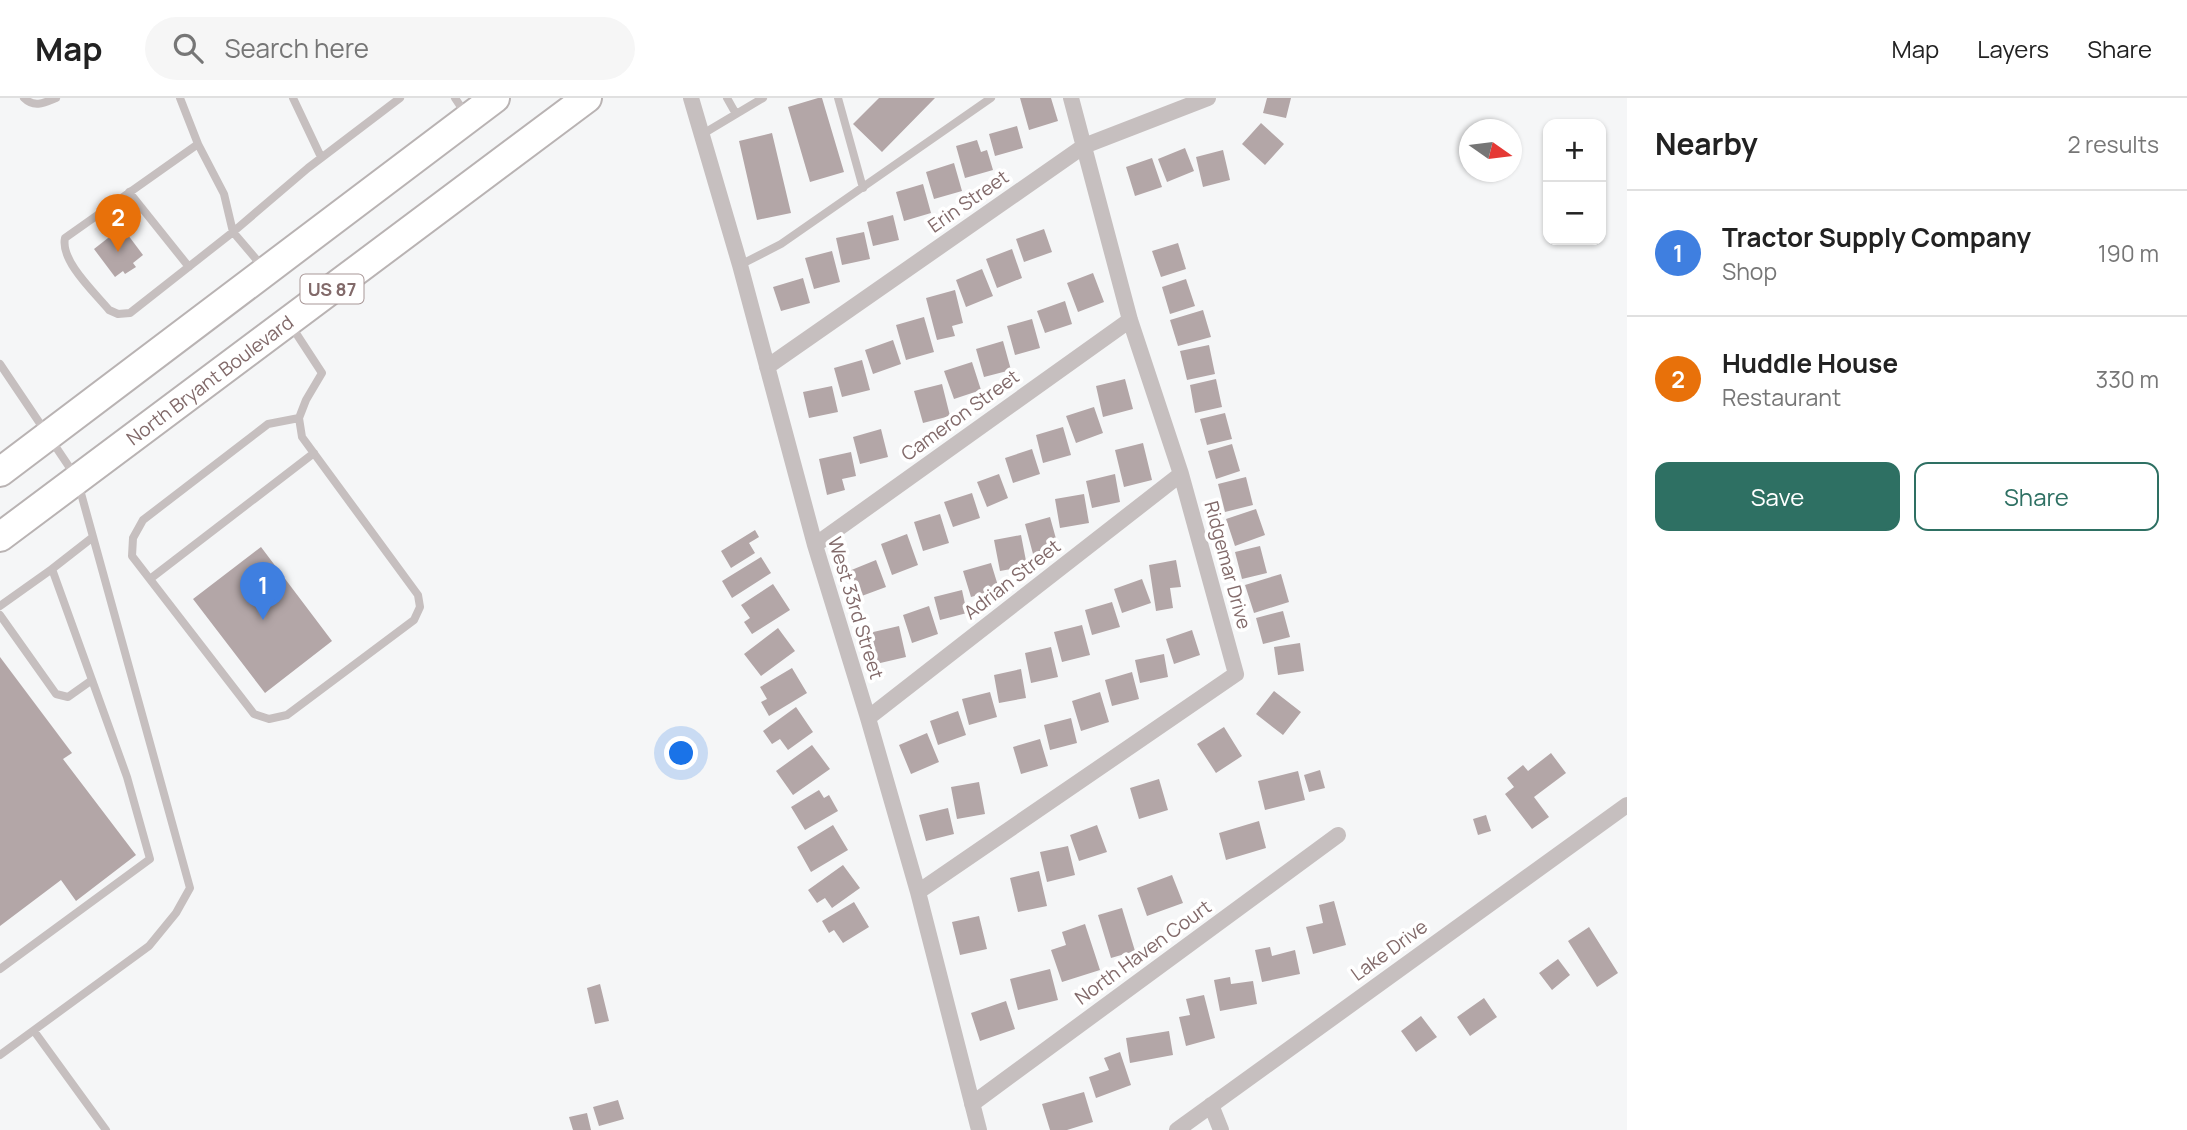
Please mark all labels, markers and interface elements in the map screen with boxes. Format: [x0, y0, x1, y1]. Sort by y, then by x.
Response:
search box [145, 17, 635, 80]
text: Map [35, 26, 103, 71]
icon: search [169, 29, 207, 67]
text: Search here [225, 30, 369, 66]
text: Map [1892, 32, 1939, 65]
text: Layers [1977, 32, 2049, 65]
text: Share [2087, 32, 2152, 65]
north arrow [1459, 119, 1522, 182]
map controls [1543, 119, 1606, 245]
button: + [1543, 119, 1606, 182]
text: Nearby [1655, 123, 1758, 164]
text: 2 results [2067, 128, 2159, 160]
street label: Erin Street [922, 164, 1014, 238]
button: − [1543, 182, 1606, 245]
pin: 2 [95, 194, 141, 252]
text: Tractor Supply Company [1722, 219, 2031, 255]
text: 1 [1673, 237, 1683, 269]
text: 190 m [2098, 237, 2159, 269]
text: Shop [1722, 255, 1777, 287]
road number: US 87 [300, 274, 364, 304]
street label: North Bryant Boulevard [121, 309, 299, 451]
text: Huddle House [1722, 345, 1898, 381]
street label: Cameron Street [896, 363, 1024, 467]
text: 2 [1671, 363, 1685, 395]
text: 330 m [2095, 363, 2159, 395]
text: Restaurant [1722, 381, 1841, 413]
button: Save [1655, 462, 1900, 531]
button: Share [1914, 462, 2159, 531]
street label: Ridgemar Drive [1198, 498, 1258, 632]
street label: Adrian Street [958, 533, 1066, 625]
street label: West 33rd Street [822, 534, 890, 682]
pin: 1 [240, 562, 286, 620]
your location [664, 736, 698, 770]
street label: North Haven Court [1070, 894, 1216, 1010]
street label: Lake Drive [1345, 913, 1433, 987]

